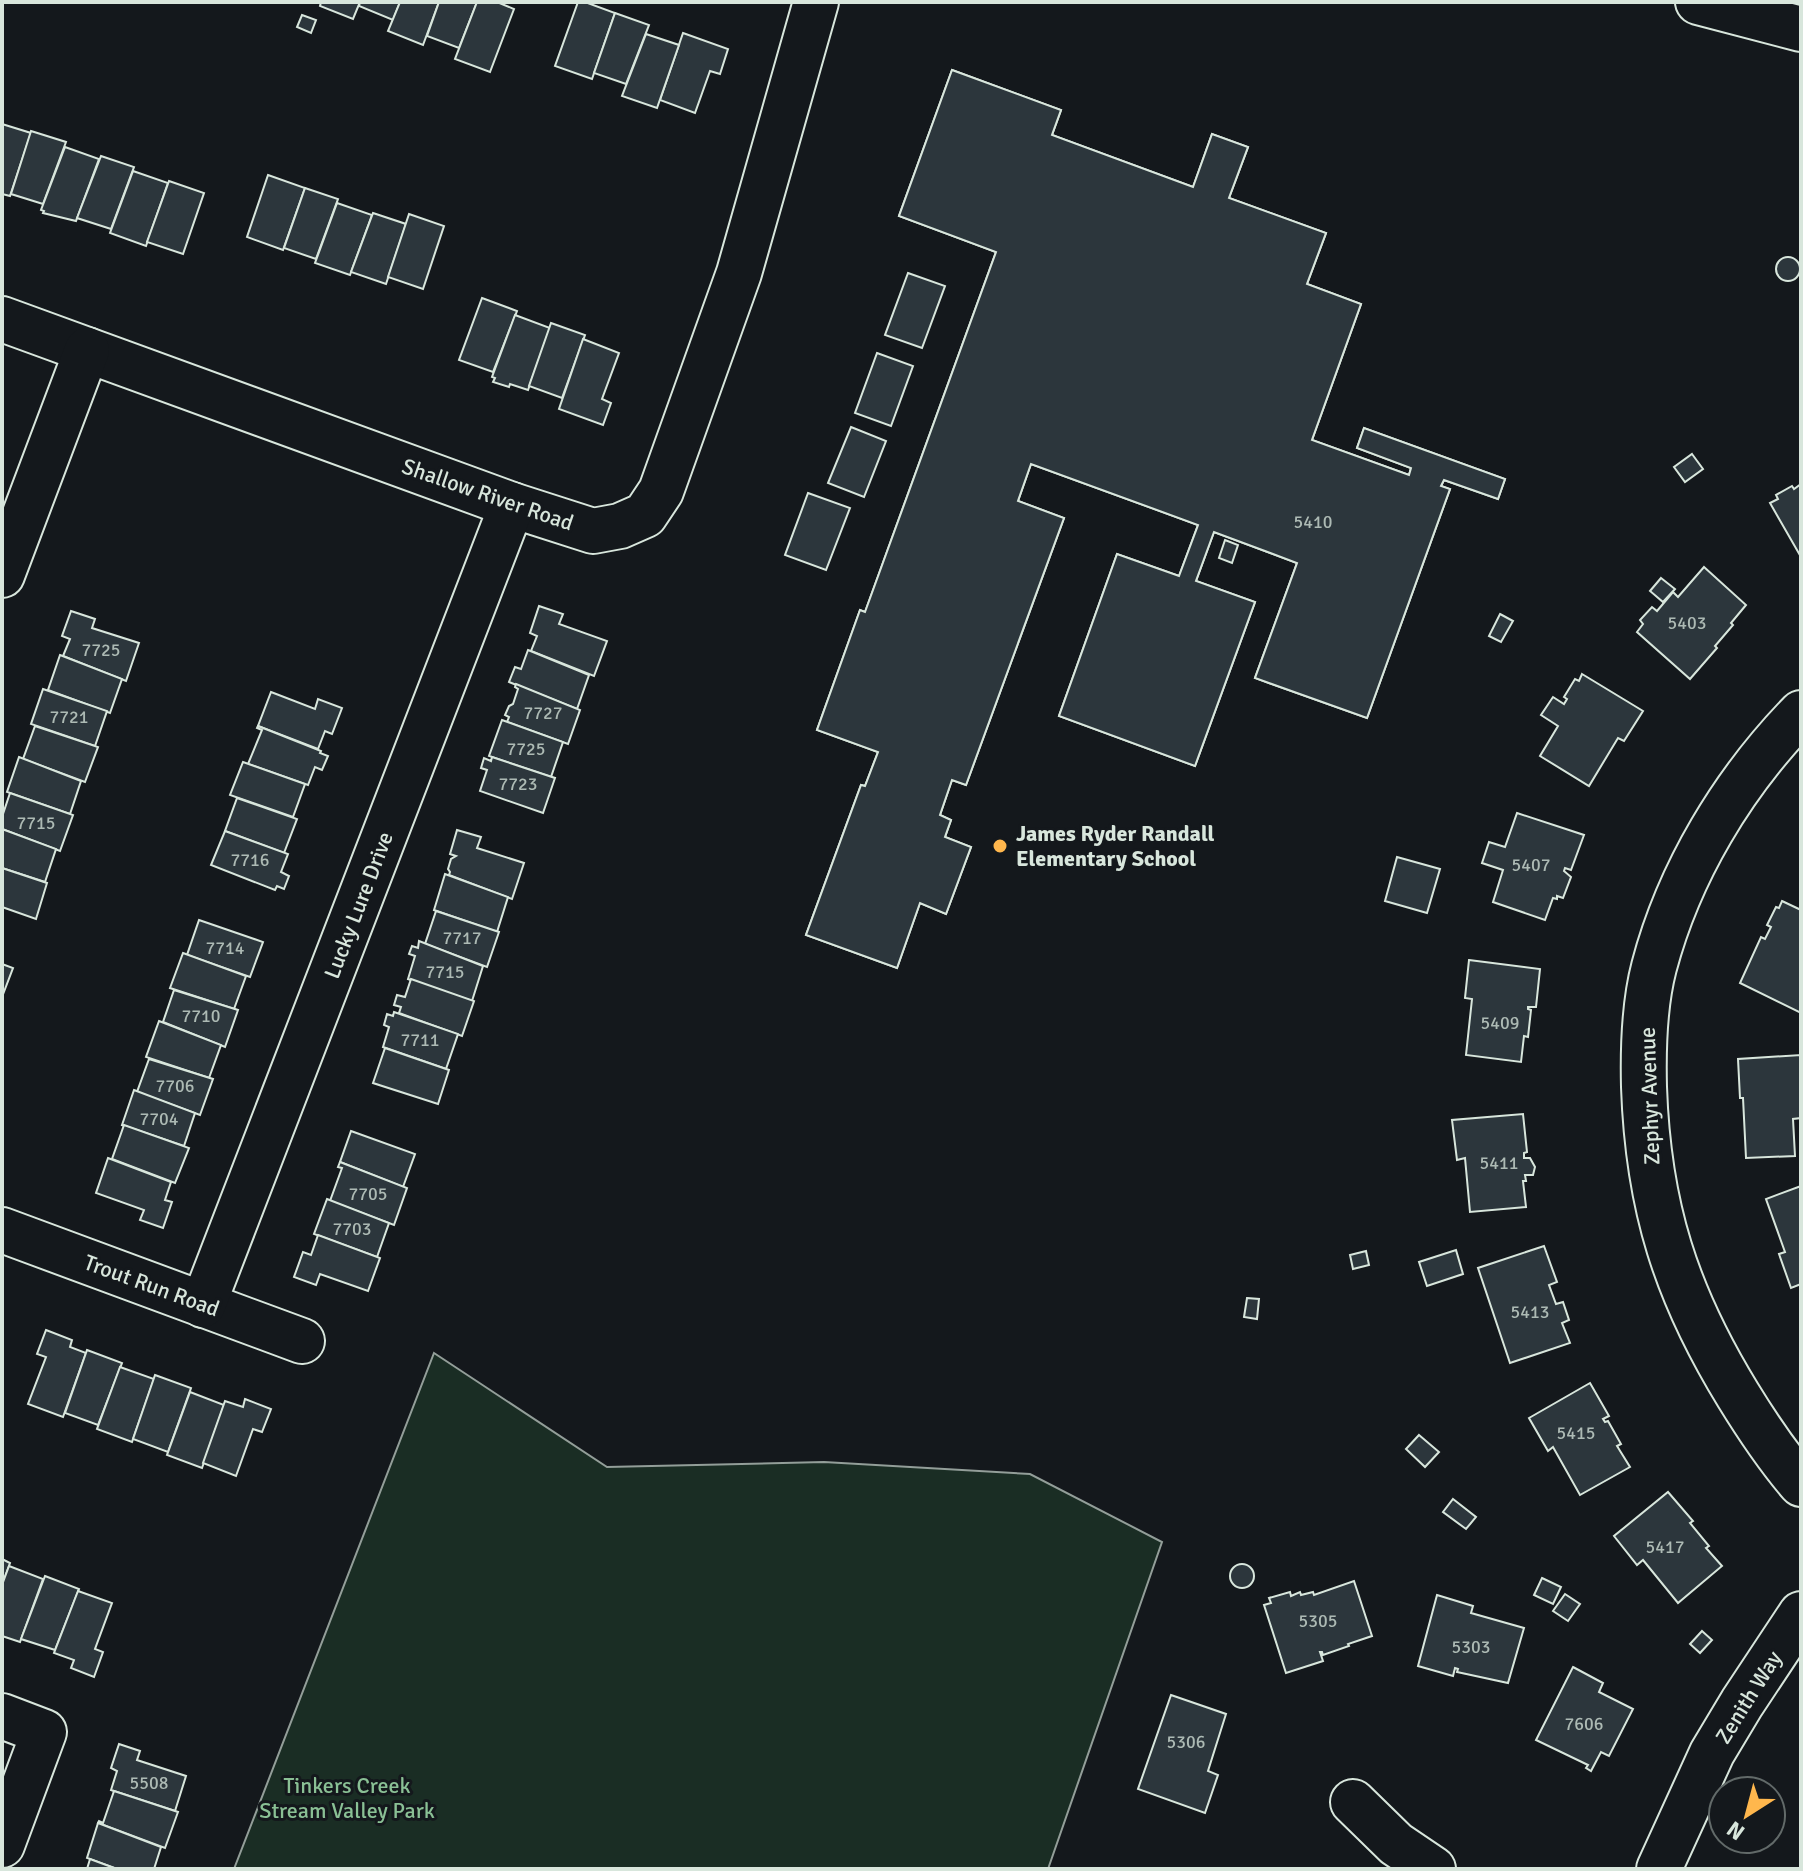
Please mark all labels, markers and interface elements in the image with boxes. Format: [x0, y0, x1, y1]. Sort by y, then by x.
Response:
street label: Shallow River Road [399, 452, 577, 536]
house number: 5410 [1294, 511, 1332, 533]
house number: 5403 [1668, 612, 1706, 634]
house number: 7725 [82, 639, 120, 661]
house number: 7727 [524, 702, 562, 724]
house number: 7721 [50, 706, 88, 728]
house number: 7725 [507, 738, 545, 760]
house number: 7723 [499, 773, 537, 795]
house number: 7715 [17, 812, 55, 834]
place label: James Ryder Randall Elementary School [1016, 820, 1215, 872]
street label: Lucky Lure Drive [318, 828, 399, 982]
marker: James Ryder Randall Elementary School [991, 837, 1009, 855]
house number: 7716 [231, 849, 269, 871]
house number: 5407 [1512, 854, 1550, 876]
house number: 7717 [443, 927, 481, 949]
house number: 7714 [206, 937, 245, 959]
house number: 7715 [426, 961, 464, 983]
house number: 7710 [182, 1005, 220, 1027]
house number: 5409 [1481, 1012, 1519, 1034]
street label: Zephyr Avenue [1634, 1026, 1665, 1165]
house number: 7711 [401, 1029, 439, 1051]
house number: 7706 [156, 1075, 194, 1097]
house number: 7704 [140, 1108, 179, 1130]
house number: 5411 [1480, 1152, 1518, 1174]
house number: 7705 [349, 1183, 387, 1205]
house number: 7703 [333, 1218, 371, 1240]
street label: Trout Run Road [80, 1248, 223, 1322]
house number: 5413 [1511, 1301, 1549, 1323]
house number: 5415 [1557, 1422, 1595, 1444]
house number: 5417 [1646, 1536, 1684, 1558]
house number: 5305 [1299, 1610, 1337, 1632]
house number: 5303 [1452, 1636, 1490, 1658]
street label: Zenith Way [1709, 1645, 1788, 1749]
house number: 7606 [1565, 1713, 1603, 1735]
house number: 5306 [1167, 1731, 1205, 1753]
house number: 5508 [130, 1772, 168, 1794]
park label: Tinkers Creek Stream Valley Park [259, 1772, 435, 1824]
north arrow [1707, 1775, 1787, 1855]
text: N [1721, 1815, 1750, 1846]

